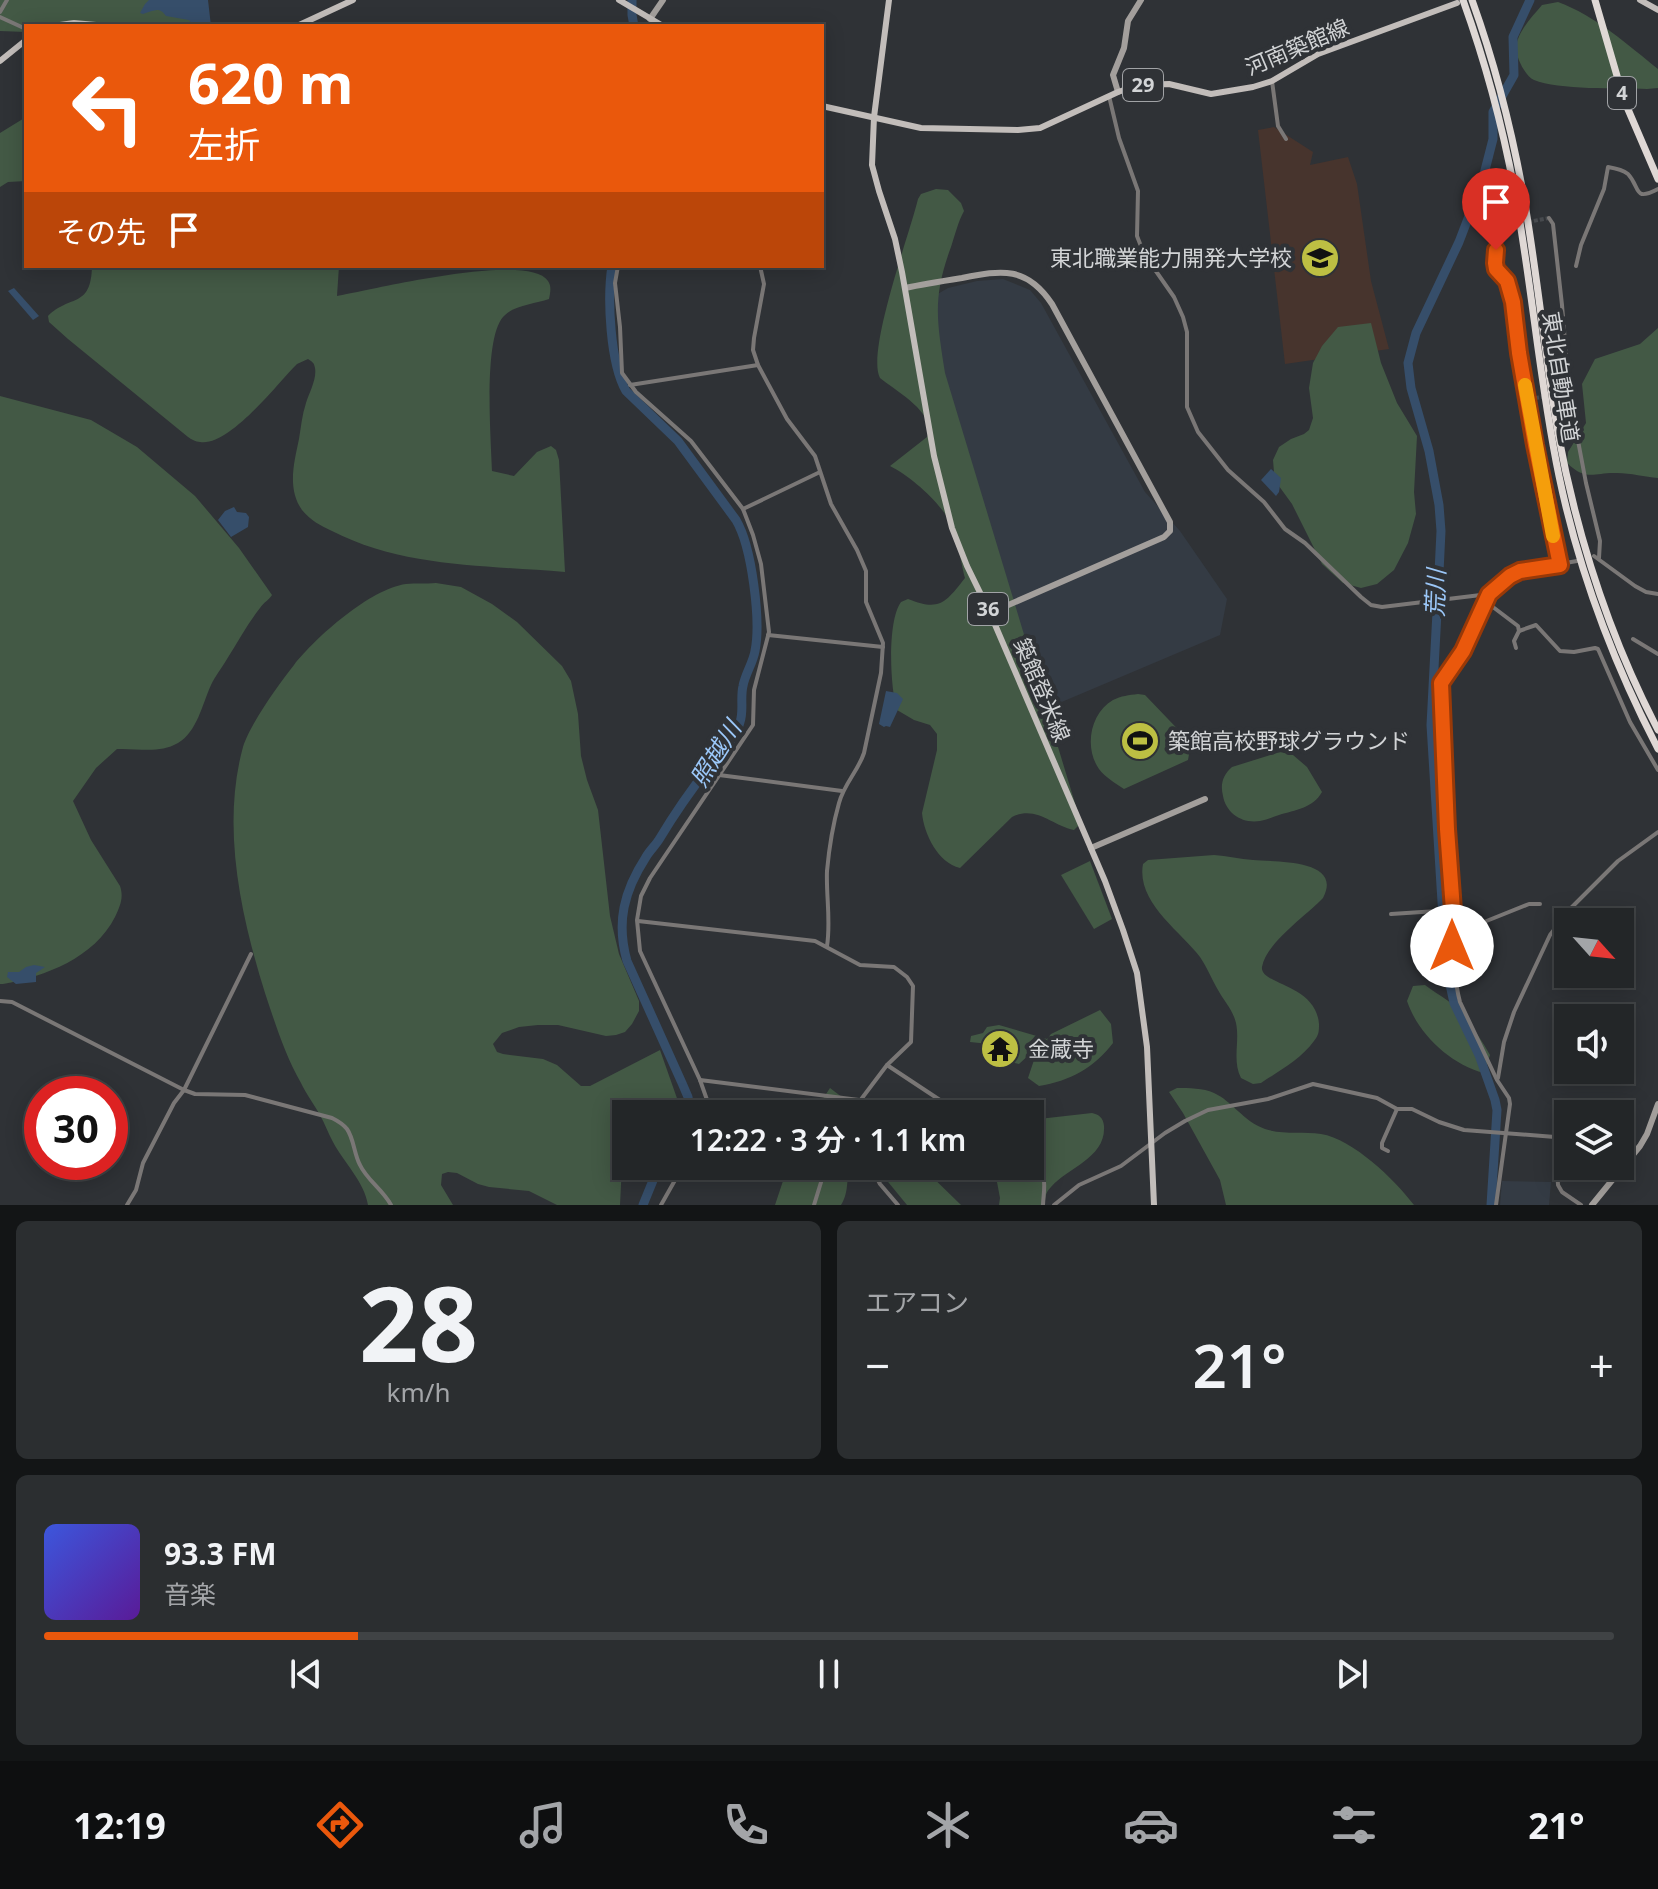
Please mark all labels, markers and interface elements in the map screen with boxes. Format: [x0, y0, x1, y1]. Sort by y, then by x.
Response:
street label: 河南築館線 [1240, 11, 1353, 81]
text: 620 m [188, 44, 353, 120]
icon: left [56, 56, 160, 160]
road number: 29 [1123, 69, 1163, 101]
road number: 4 [1608, 77, 1636, 109]
text: 左折 [188, 120, 260, 169]
pin [1462, 168, 1530, 250]
icon: arrive [1474, 180, 1518, 224]
icon: arrive [162, 208, 206, 252]
text: その先 [56, 211, 146, 252]
school or university icon: 東北職業能力開発大学校 [1299, 237, 1341, 279]
place label: 東北職業能力開発大学校 [1050, 242, 1292, 272]
street label: 東北自動車道 [1537, 309, 1587, 444]
water label: 荒川 [1417, 565, 1452, 618]
road number: 36 [968, 593, 1008, 625]
street label: 築館登米線 [1008, 633, 1078, 746]
water label: 照越川 [682, 711, 749, 792]
sports icon: 築館高校野球グラウンド [1119, 720, 1161, 762]
place label: 築館高校野球グラウンド [1168, 725, 1410, 755]
position arrow [1410, 904, 1494, 988]
north arrow [1554, 908, 1634, 988]
map controls [1554, 908, 1634, 1180]
button: sound [1554, 1004, 1634, 1084]
temple icon: 金蔵寺 [979, 1028, 1021, 1070]
place label: 金蔵寺 [1028, 1033, 1094, 1063]
speed limit sign: 30 [24, 1076, 128, 1180]
button: layers [1554, 1100, 1634, 1180]
text: 12:22 · 3 分 · 1.1 km [690, 1119, 966, 1160]
text: 28 [359, 1251, 478, 1392]
text: エアコン [865, 1284, 969, 1320]
text: 21° [1192, 1324, 1287, 1406]
text: − [865, 1335, 890, 1395]
text: + [1589, 1335, 1614, 1395]
text: km/h [387, 1374, 450, 1410]
text: 93.3 FM [164, 1533, 276, 1574]
text: 音楽 [164, 1576, 216, 1612]
icon: previous [284, 1652, 328, 1696]
icon: pause [807, 1652, 851, 1696]
icon: next [1330, 1652, 1374, 1696]
icon: directions [312, 1797, 368, 1853]
icon: music [515, 1797, 571, 1853]
icon: phone [718, 1797, 774, 1853]
icon: climate [920, 1797, 976, 1853]
icon: car [1123, 1797, 1179, 1853]
icon: filters [1326, 1797, 1382, 1853]
text: 12:19 [73, 1801, 166, 1850]
text: 21° [1528, 1801, 1585, 1850]

